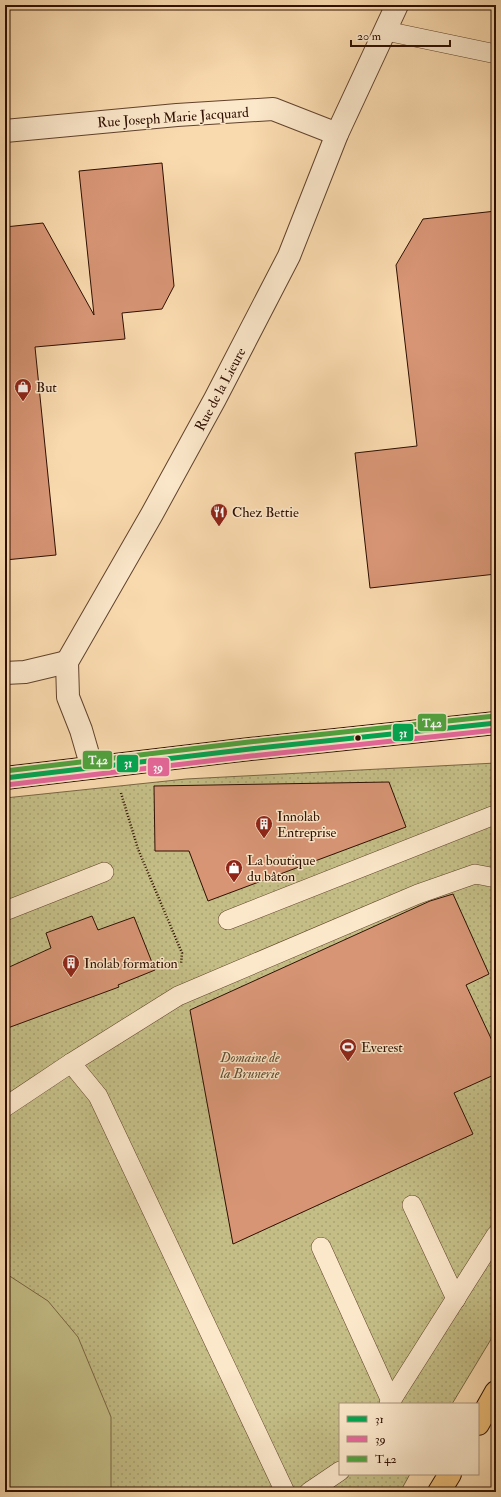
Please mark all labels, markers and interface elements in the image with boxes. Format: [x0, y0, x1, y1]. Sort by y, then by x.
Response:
scale bar [351, 22, 450, 48]
text: 20 m [357, 29, 382, 44]
street label: Rue Joseph Marie Jacquard [97, 104, 250, 132]
street label: Rue de la Lieure [191, 345, 250, 434]
shop icon: But [13, 377, 33, 402]
place label: But [36, 379, 57, 396]
restaurant icon: Chez Bettie [209, 502, 229, 527]
place label: Chez Bettie [232, 504, 299, 521]
line badge: T42 [417, 713, 447, 732]
text: T42 [421, 717, 442, 731]
line badge: 31 [392, 723, 414, 742]
text: 31 [399, 727, 407, 740]
unlabelled marker [353, 733, 363, 743]
line badge: T42 [82, 750, 113, 770]
text: T42 [87, 754, 108, 768]
line badge: 31 [116, 754, 139, 773]
text: 31 [124, 757, 132, 770]
line badge: 39 [147, 757, 170, 777]
text: 39 [153, 761, 163, 774]
place label: Innolab Entreprise [277, 808, 337, 842]
building icon: Innolab Entreprise [254, 814, 274, 839]
place label: La boutique du bâton [247, 852, 315, 885]
shop icon: La boutique du bâton [224, 858, 244, 883]
building icon: Inolab formation [61, 953, 81, 978]
place label: Inolab formation [84, 955, 178, 972]
sports icon: Everest [338, 1037, 358, 1062]
place label: Everest [361, 1039, 403, 1056]
park label: Domaine de la Brunerie [219, 1049, 280, 1082]
legend [339, 1403, 479, 1475]
text: 31 [375, 1412, 384, 1427]
text: 39 [375, 1432, 386, 1447]
text: T42 [375, 1452, 396, 1467]

